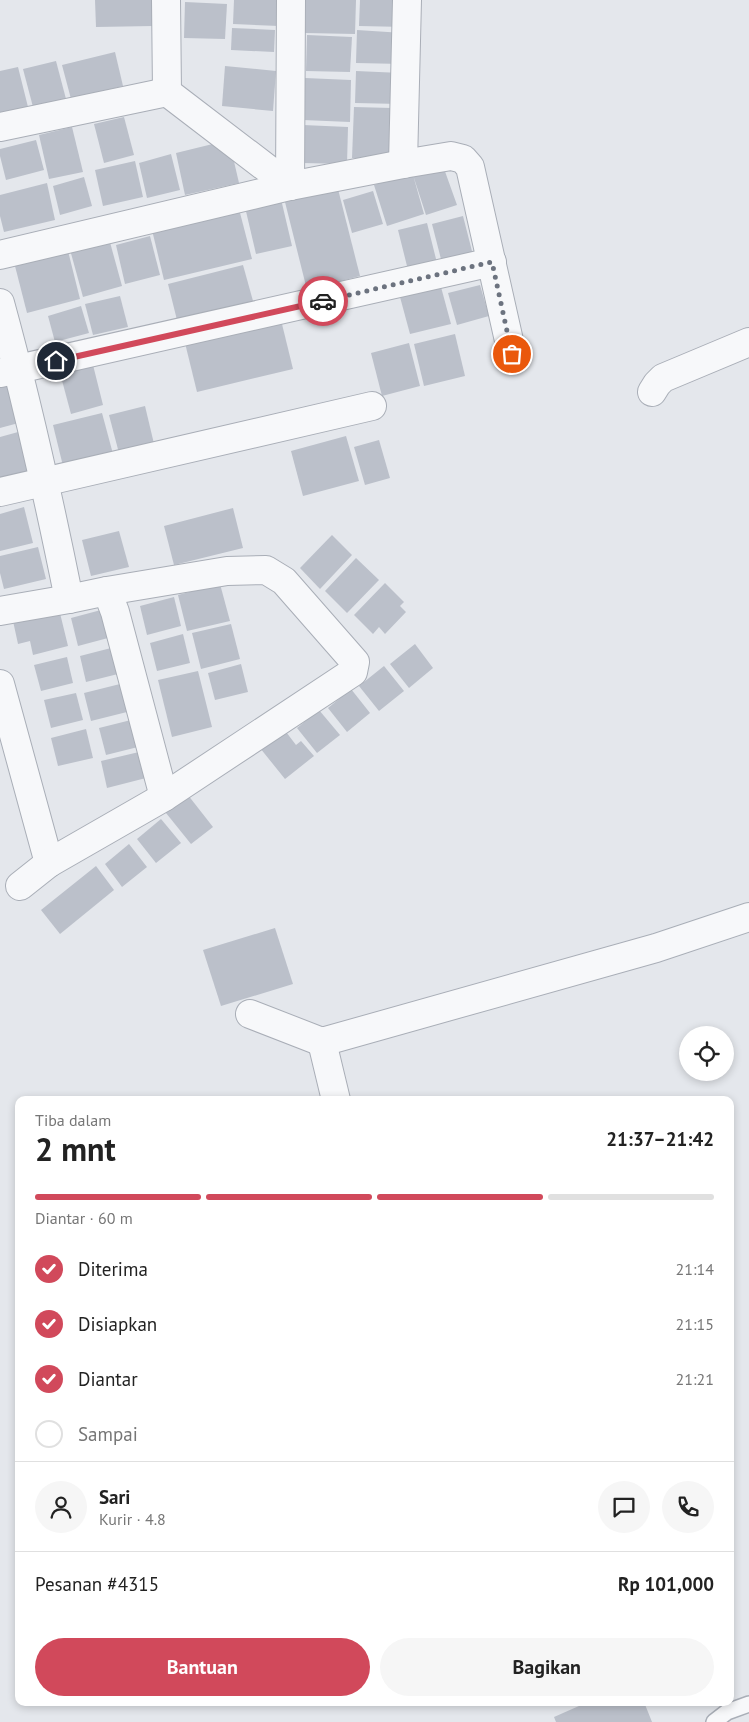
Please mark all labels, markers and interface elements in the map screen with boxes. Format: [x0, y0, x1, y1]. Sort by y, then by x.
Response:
courier [298, 276, 348, 326]
icon: car [309, 287, 337, 315]
pin [491, 333, 533, 375]
pin [35, 340, 77, 382]
icon: bag [498, 340, 526, 368]
icon: home [42, 347, 70, 375]
map controls [679, 1026, 734, 1081]
button: locate [679, 1026, 734, 1081]
text: Tiba dalam [35, 1110, 111, 1130]
text: 21:37–21:42 [606, 1127, 714, 1151]
text: 2 mnt [35, 1128, 116, 1170]
text: Diantar · 60 m [35, 1208, 133, 1228]
icon: check [35, 1255, 63, 1283]
text: Diterima [78, 1257, 148, 1281]
text: 21:14 [676, 1259, 714, 1279]
icon: check [35, 1310, 63, 1338]
text: Disiapkan [78, 1312, 157, 1336]
text: 21:15 [676, 1314, 714, 1334]
icon: check [35, 1365, 63, 1393]
text: Diantar [78, 1367, 138, 1391]
text: 21:21 [676, 1369, 714, 1389]
text: Sampai [78, 1422, 138, 1446]
button: person [35, 1481, 87, 1533]
button: chat [598, 1481, 650, 1533]
button: phone [662, 1481, 714, 1533]
text: Sari [99, 1485, 130, 1509]
text: Kurir · 4.8 [99, 1509, 166, 1529]
text: Pesanan #4315 [35, 1572, 159, 1596]
text: Rp 101,000 [618, 1572, 714, 1596]
button: Bantuan [35, 1638, 370, 1696]
button: Bagikan [380, 1638, 714, 1696]

